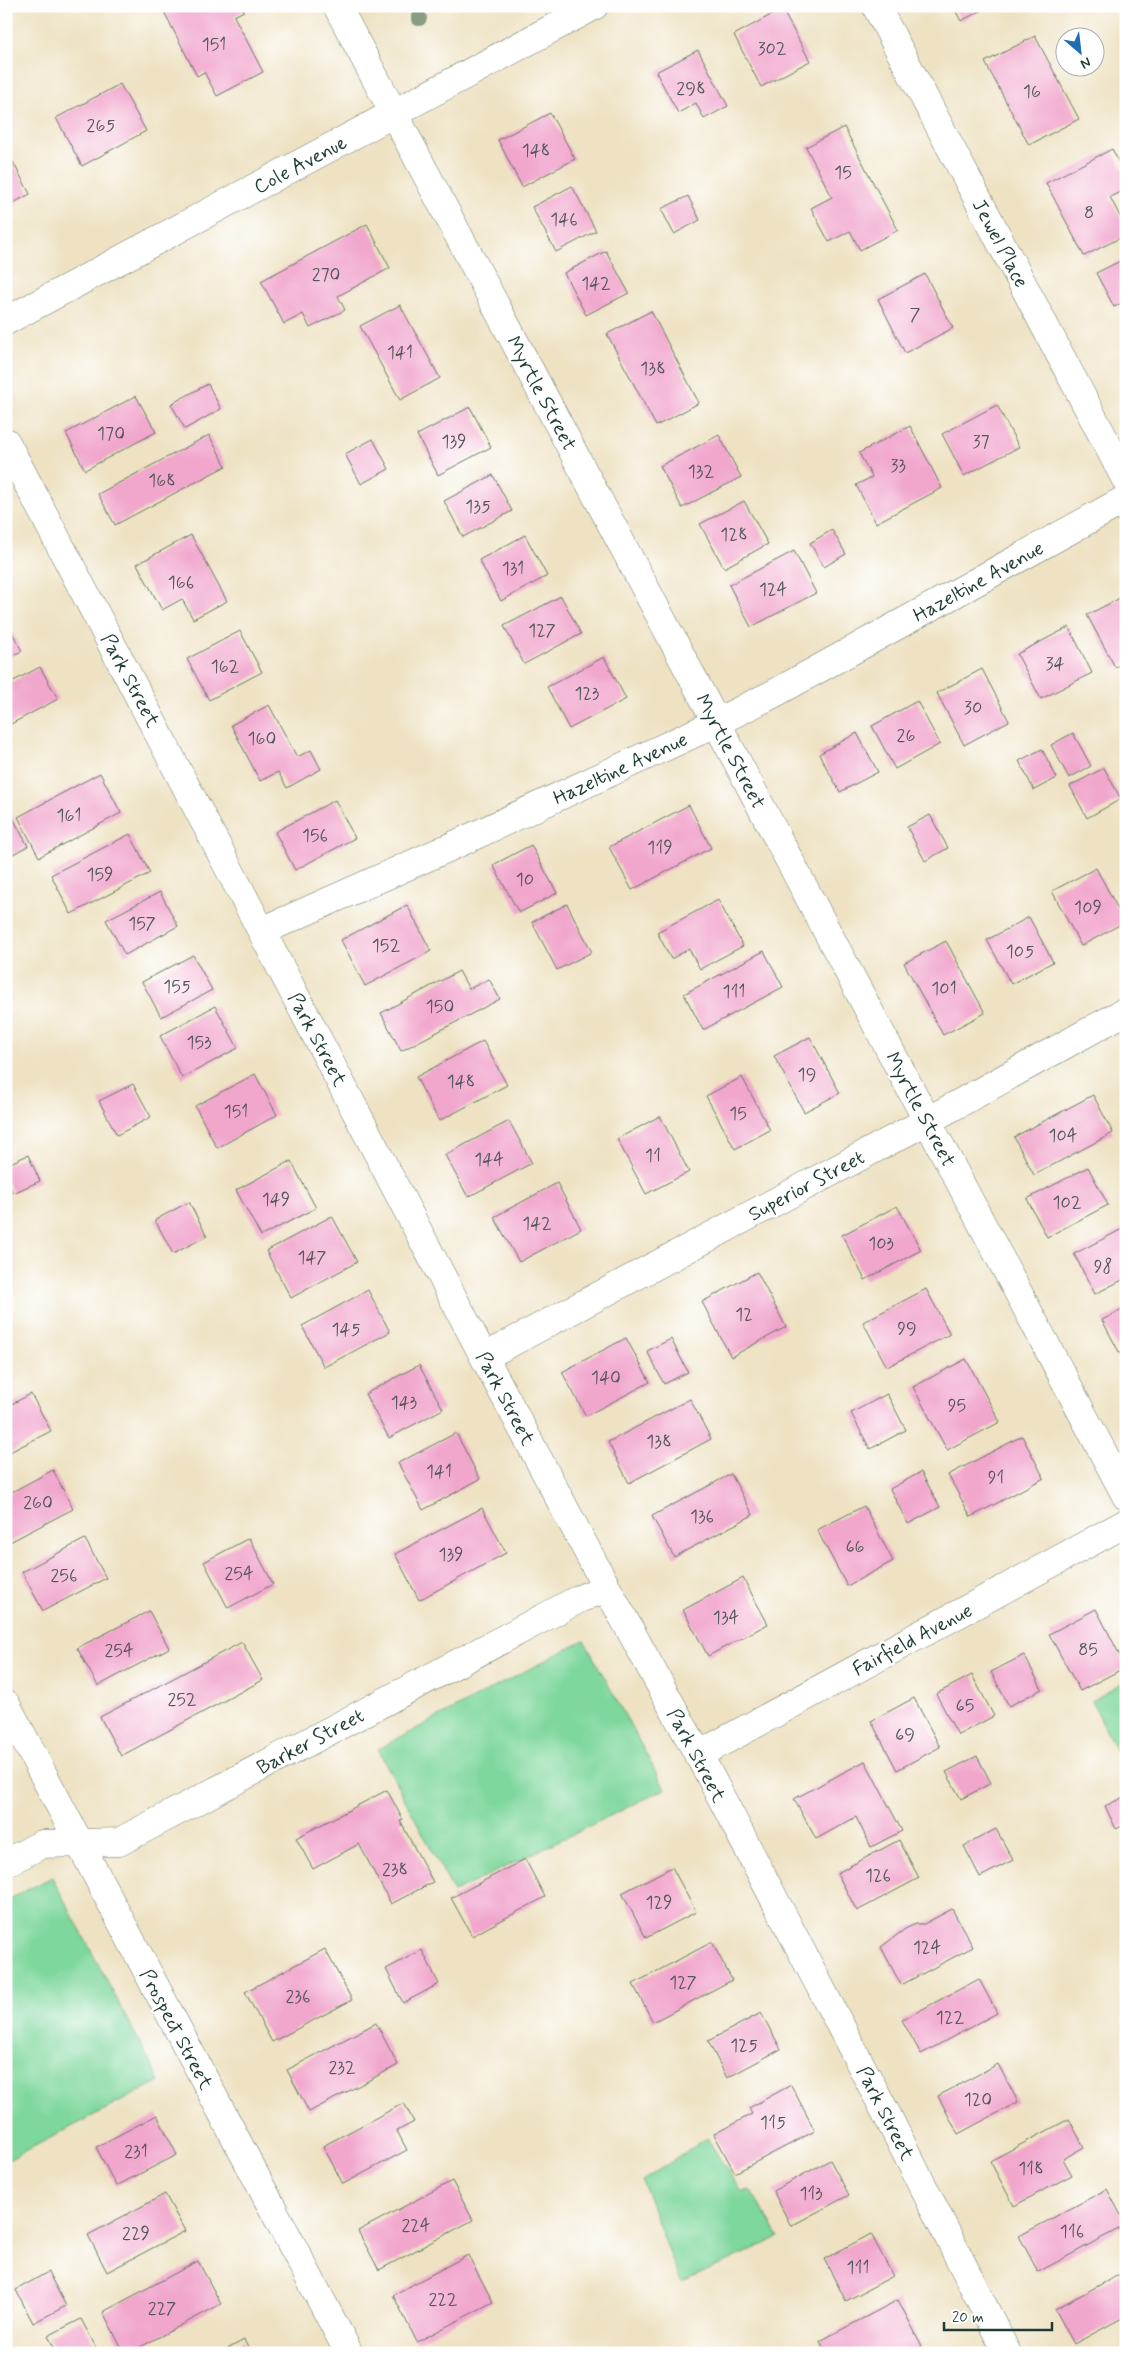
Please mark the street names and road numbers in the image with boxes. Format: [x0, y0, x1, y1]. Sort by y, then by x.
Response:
street label: Cole Avenue [249, 129, 352, 201]
street label: Jewel Place [965, 195, 1034, 293]
street label: Myrtle Street [499, 332, 582, 456]
street label: Hazeltine Avenue [909, 535, 1049, 629]
street label: Park Street [94, 629, 166, 732]
street label: Myrtle Street [688, 690, 771, 814]
street label: Hazeltine Avenue [549, 726, 692, 812]
street label: Park Street [281, 988, 353, 1091]
street label: Myrtle Street [878, 1048, 961, 1172]
street label: Superior Street [744, 1144, 870, 1228]
street label: Park Street [469, 1347, 541, 1450]
street label: Fairfield Avenue [848, 1597, 977, 1683]
street label: Barker Street [252, 1703, 369, 1782]
street label: Park Street [660, 1704, 732, 1807]
street label: Prospect Street [133, 1965, 219, 2095]
street label: Park Street [849, 2062, 920, 2166]

